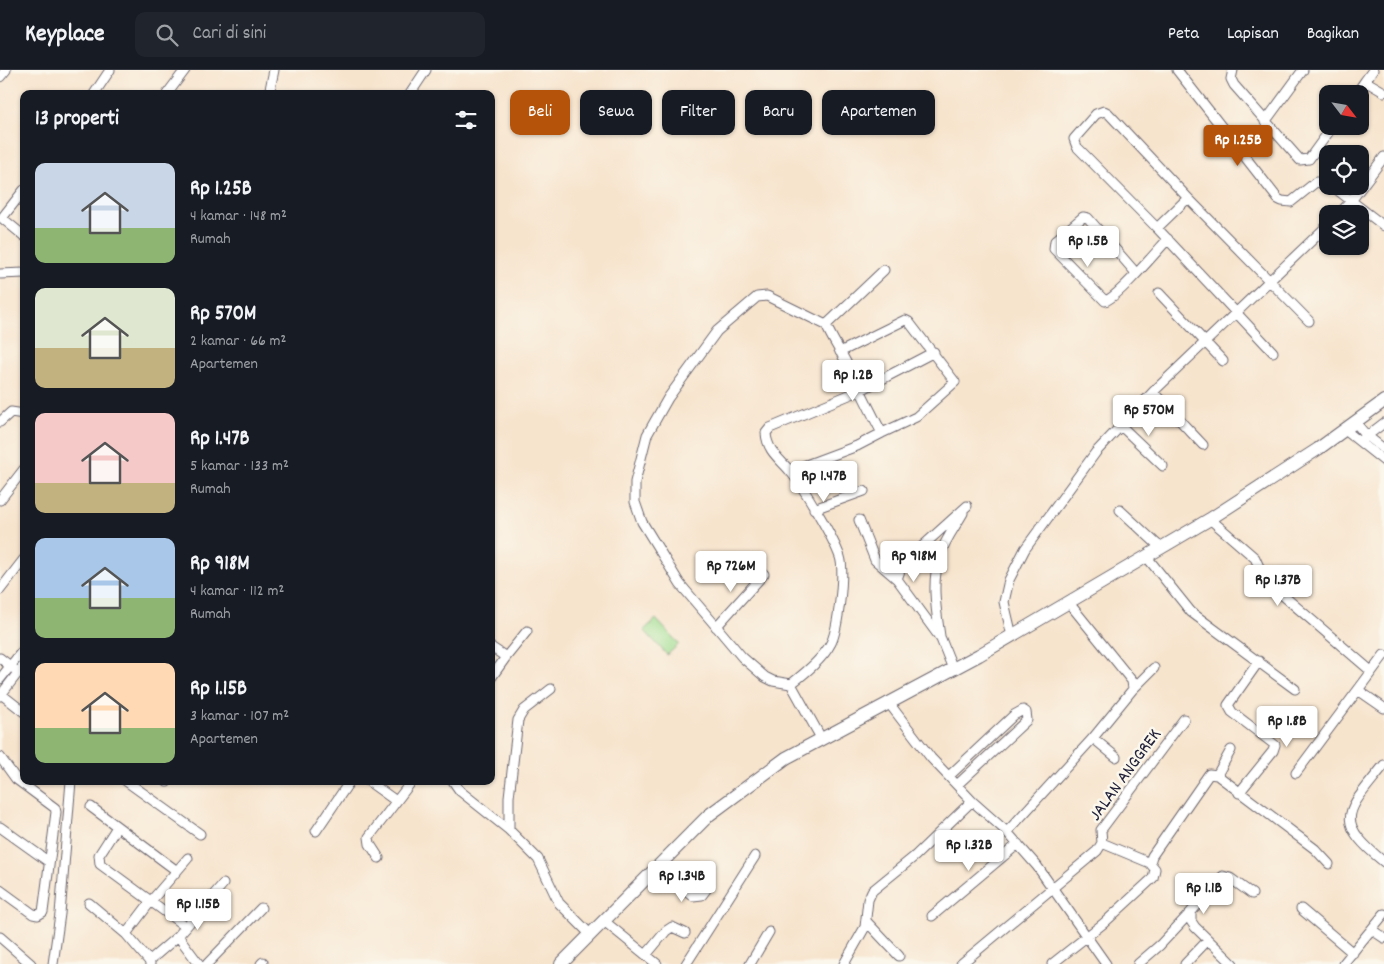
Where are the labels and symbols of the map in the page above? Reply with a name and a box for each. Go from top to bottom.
north arrow [1319,85,1369,135]
pin: Rp 1.25B [1186,124,1290,167]
pin: Rp 1.5B [1042,226,1134,268]
pin: Rp 1.2B [807,360,899,402]
pin: Rp 570M [1103,394,1195,437]
pin: Rp 1.47B [772,460,876,503]
pin: Rp 918M [868,540,960,583]
pin: Rp 726M [685,550,777,593]
pin: Rp 1.37B [1226,564,1330,607]
pin: Rp 1.8B [1241,706,1333,748]
street label: JALAN ANGGREK [1084,724,1168,827]
pin: Rp 1.32B [917,830,1021,872]
pin: Rp 1.34B [630,860,734,903]
pin: Rp 1.1B [1158,872,1250,915]
pin: Rp 1.15B [146,888,250,931]

